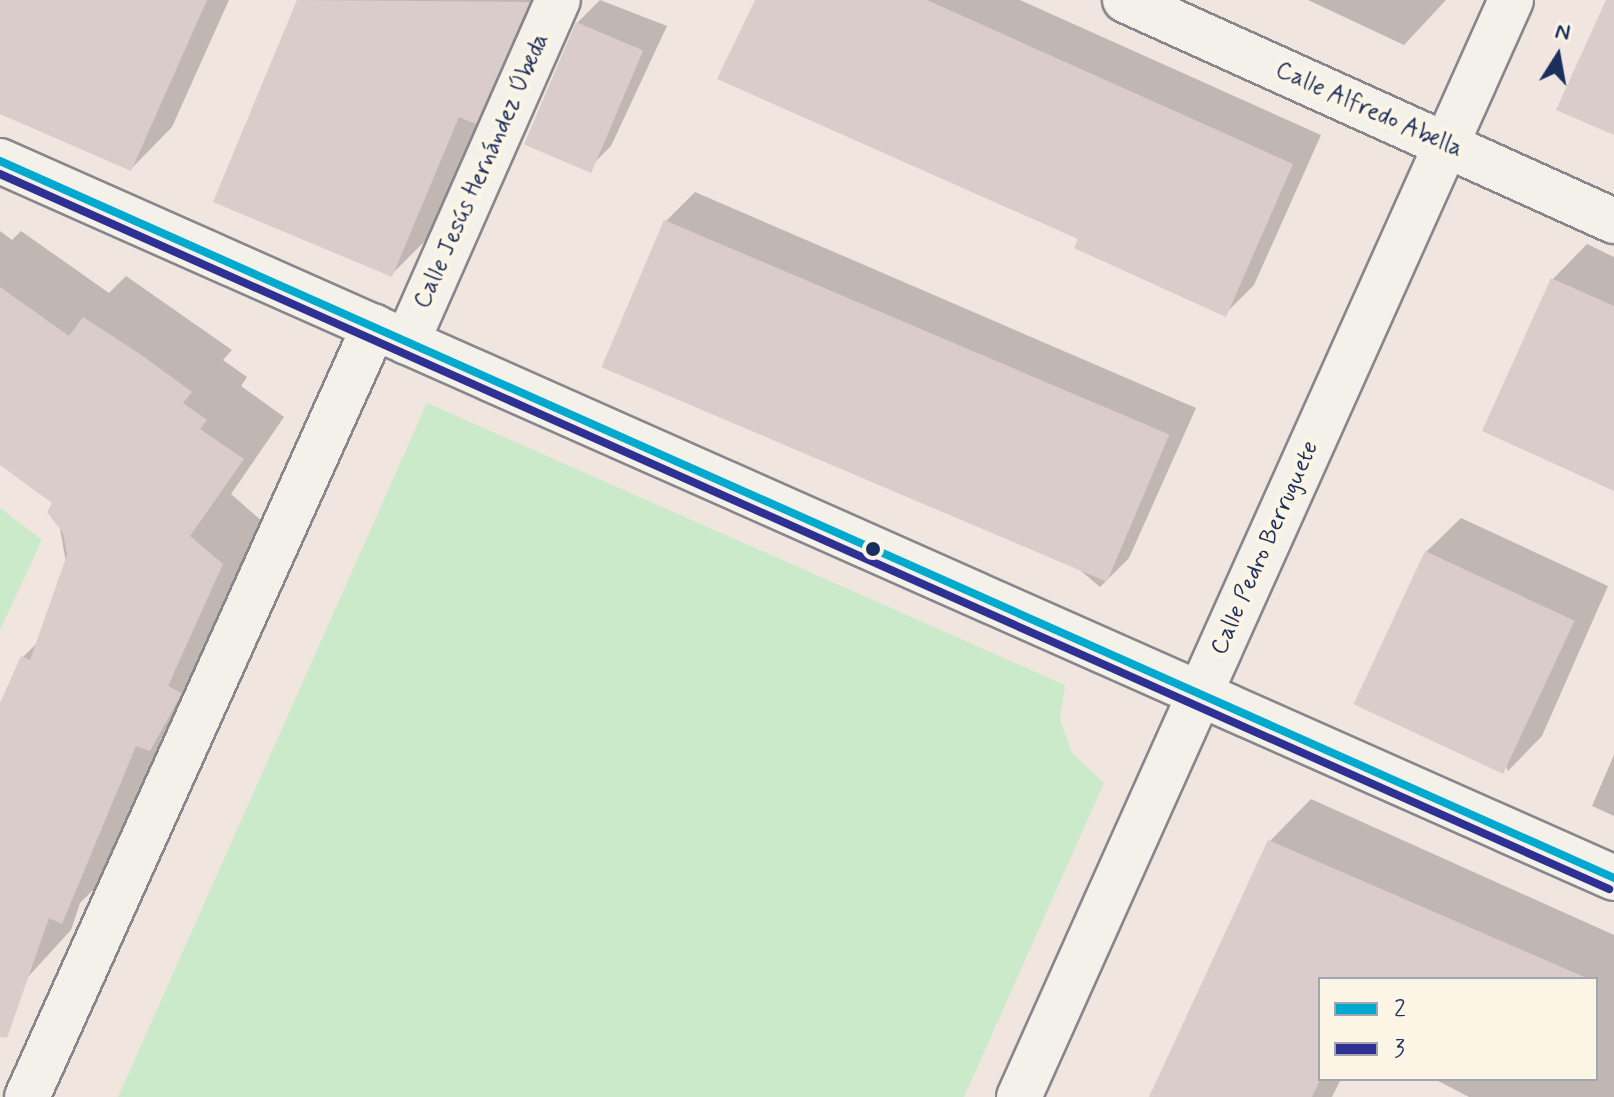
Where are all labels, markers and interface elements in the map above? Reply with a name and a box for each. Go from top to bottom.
north arrow [1518,16,1598,96]
text: N [1553,17,1572,48]
street label: Calle Jesús Hernández Úbeda [406,25,558,317]
street label: Calle Alfredo Abella [1271,56,1467,164]
street label: Calle Pedro Berruguete [1205,437,1325,659]
unlabelled marker [865,541,881,557]
legend [1318,977,1598,1081]
text: 2 [1394,994,1406,1025]
text: 3 [1394,1034,1405,1065]

